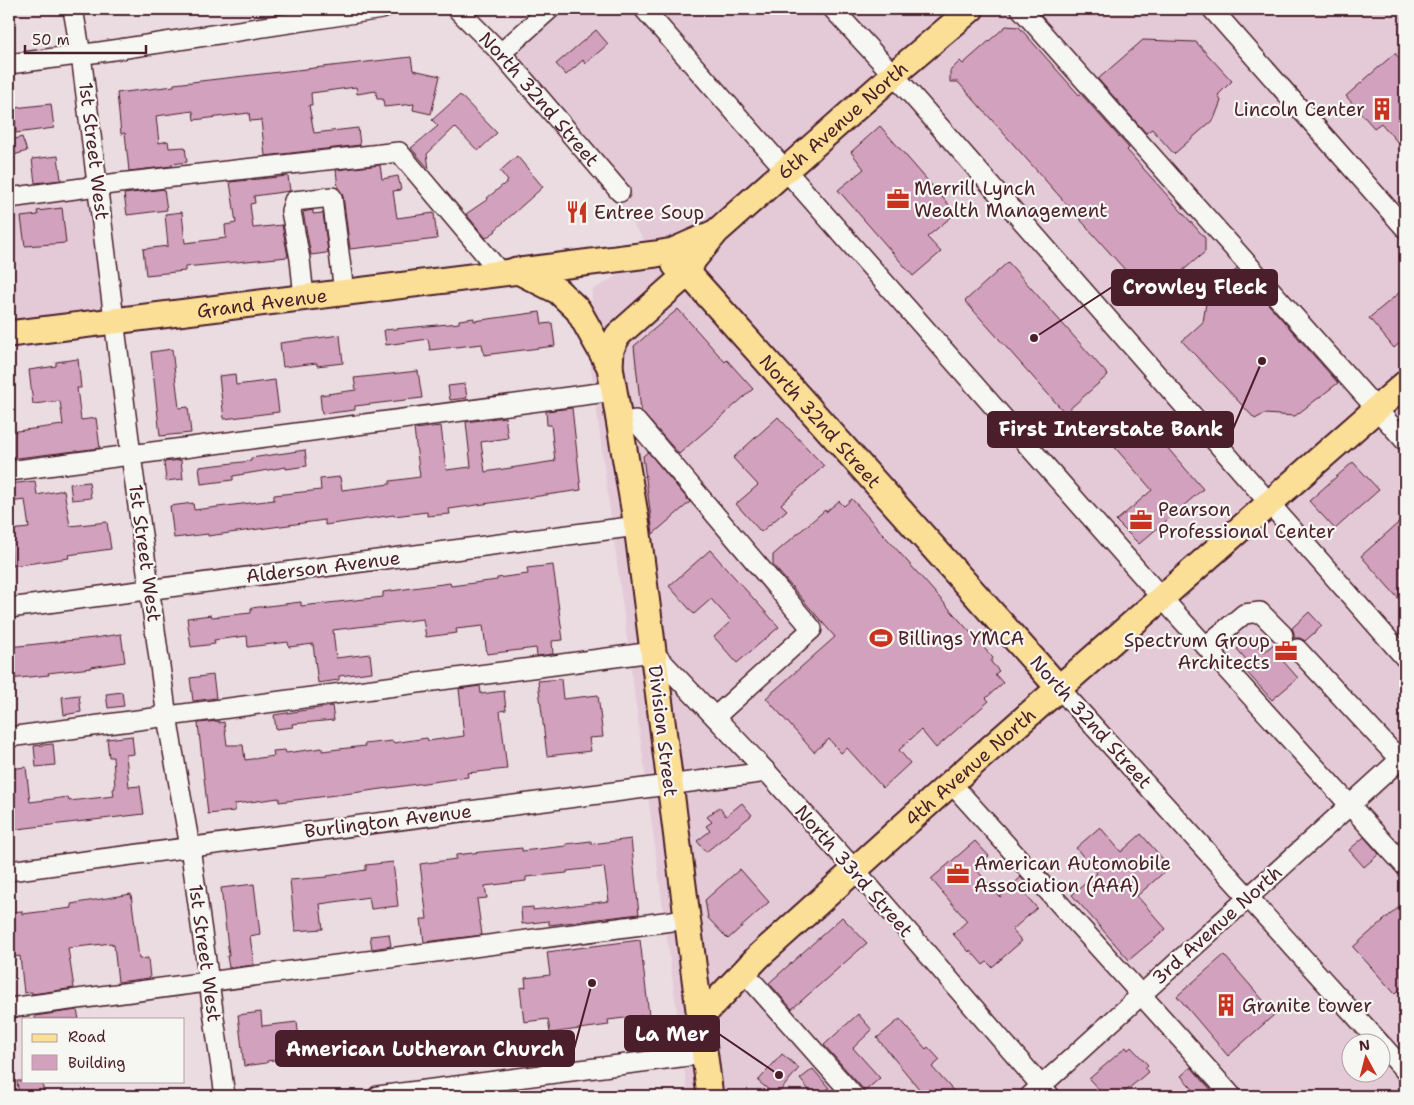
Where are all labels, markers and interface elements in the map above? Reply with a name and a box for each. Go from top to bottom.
scale bar [25,22,146,54]
street label: North 32nd Street [474,26,605,172]
text: 50 m [32,30,70,50]
street label: 6th Avenue North [772,55,913,185]
street label: 1st Street West [73,81,115,221]
building icon: Lincoln Center [1369,96,1395,122]
place label: Lincoln Center [1234,97,1365,122]
place label: Merrill Lynch Wealth Management [914,176,1108,223]
office icon: Merrill Lynch Wealth Management [885,186,911,212]
restaurant icon: Entree Soup [564,199,590,225]
place label: Entree Soup [594,200,704,225]
callout: Crowley Fleck [1112,270,1277,305]
text: Crowley Fleck [1123,274,1267,300]
street label: Grand Avenue [195,282,329,323]
street label: North 32nd Street [754,349,887,493]
callout: First Interstate Bank [988,412,1233,447]
text: First Interstate Bank [999,416,1223,442]
street label: 1st Street West [123,483,167,623]
place label: Pearson Professional Center [1158,497,1335,544]
office icon: Pearson Professional Center [1128,507,1154,533]
street label: Alderson Avenue [244,545,402,589]
sports icon: Billings YMCA [868,625,894,651]
place label: Billings YMCA [898,626,1025,651]
place label: Spectrum Group Architects [1124,628,1270,675]
office icon: Spectrum Group Architects [1273,638,1299,664]
street label: North 32nd Street [1025,650,1157,794]
street label: Division Street [643,664,683,798]
street label: 4th Avenue North [899,702,1041,831]
street label: Burlington Avenue [303,798,473,844]
street label: North 33rd Street [790,799,918,943]
place label: American Automobile Association (AAA) [974,851,1171,898]
street label: 3rd Avenue North [1147,860,1287,990]
office icon: American Automobile Association (AAA) [945,861,971,887]
street label: 1st Street West [183,883,227,1023]
building icon: Granite tower [1213,992,1239,1018]
place label: Granite tower [1242,993,1372,1018]
callout: La Mer [625,1016,719,1051]
legend [22,1018,185,1082]
text: La Mer [635,1021,709,1047]
text: Road [68,1027,106,1047]
callout: American Lutheran Church [276,1031,574,1066]
north arrow [1342,1032,1392,1082]
text: N [1358,1035,1371,1055]
text: American Lutheran Church [286,1036,564,1062]
text: Building [68,1053,125,1073]

